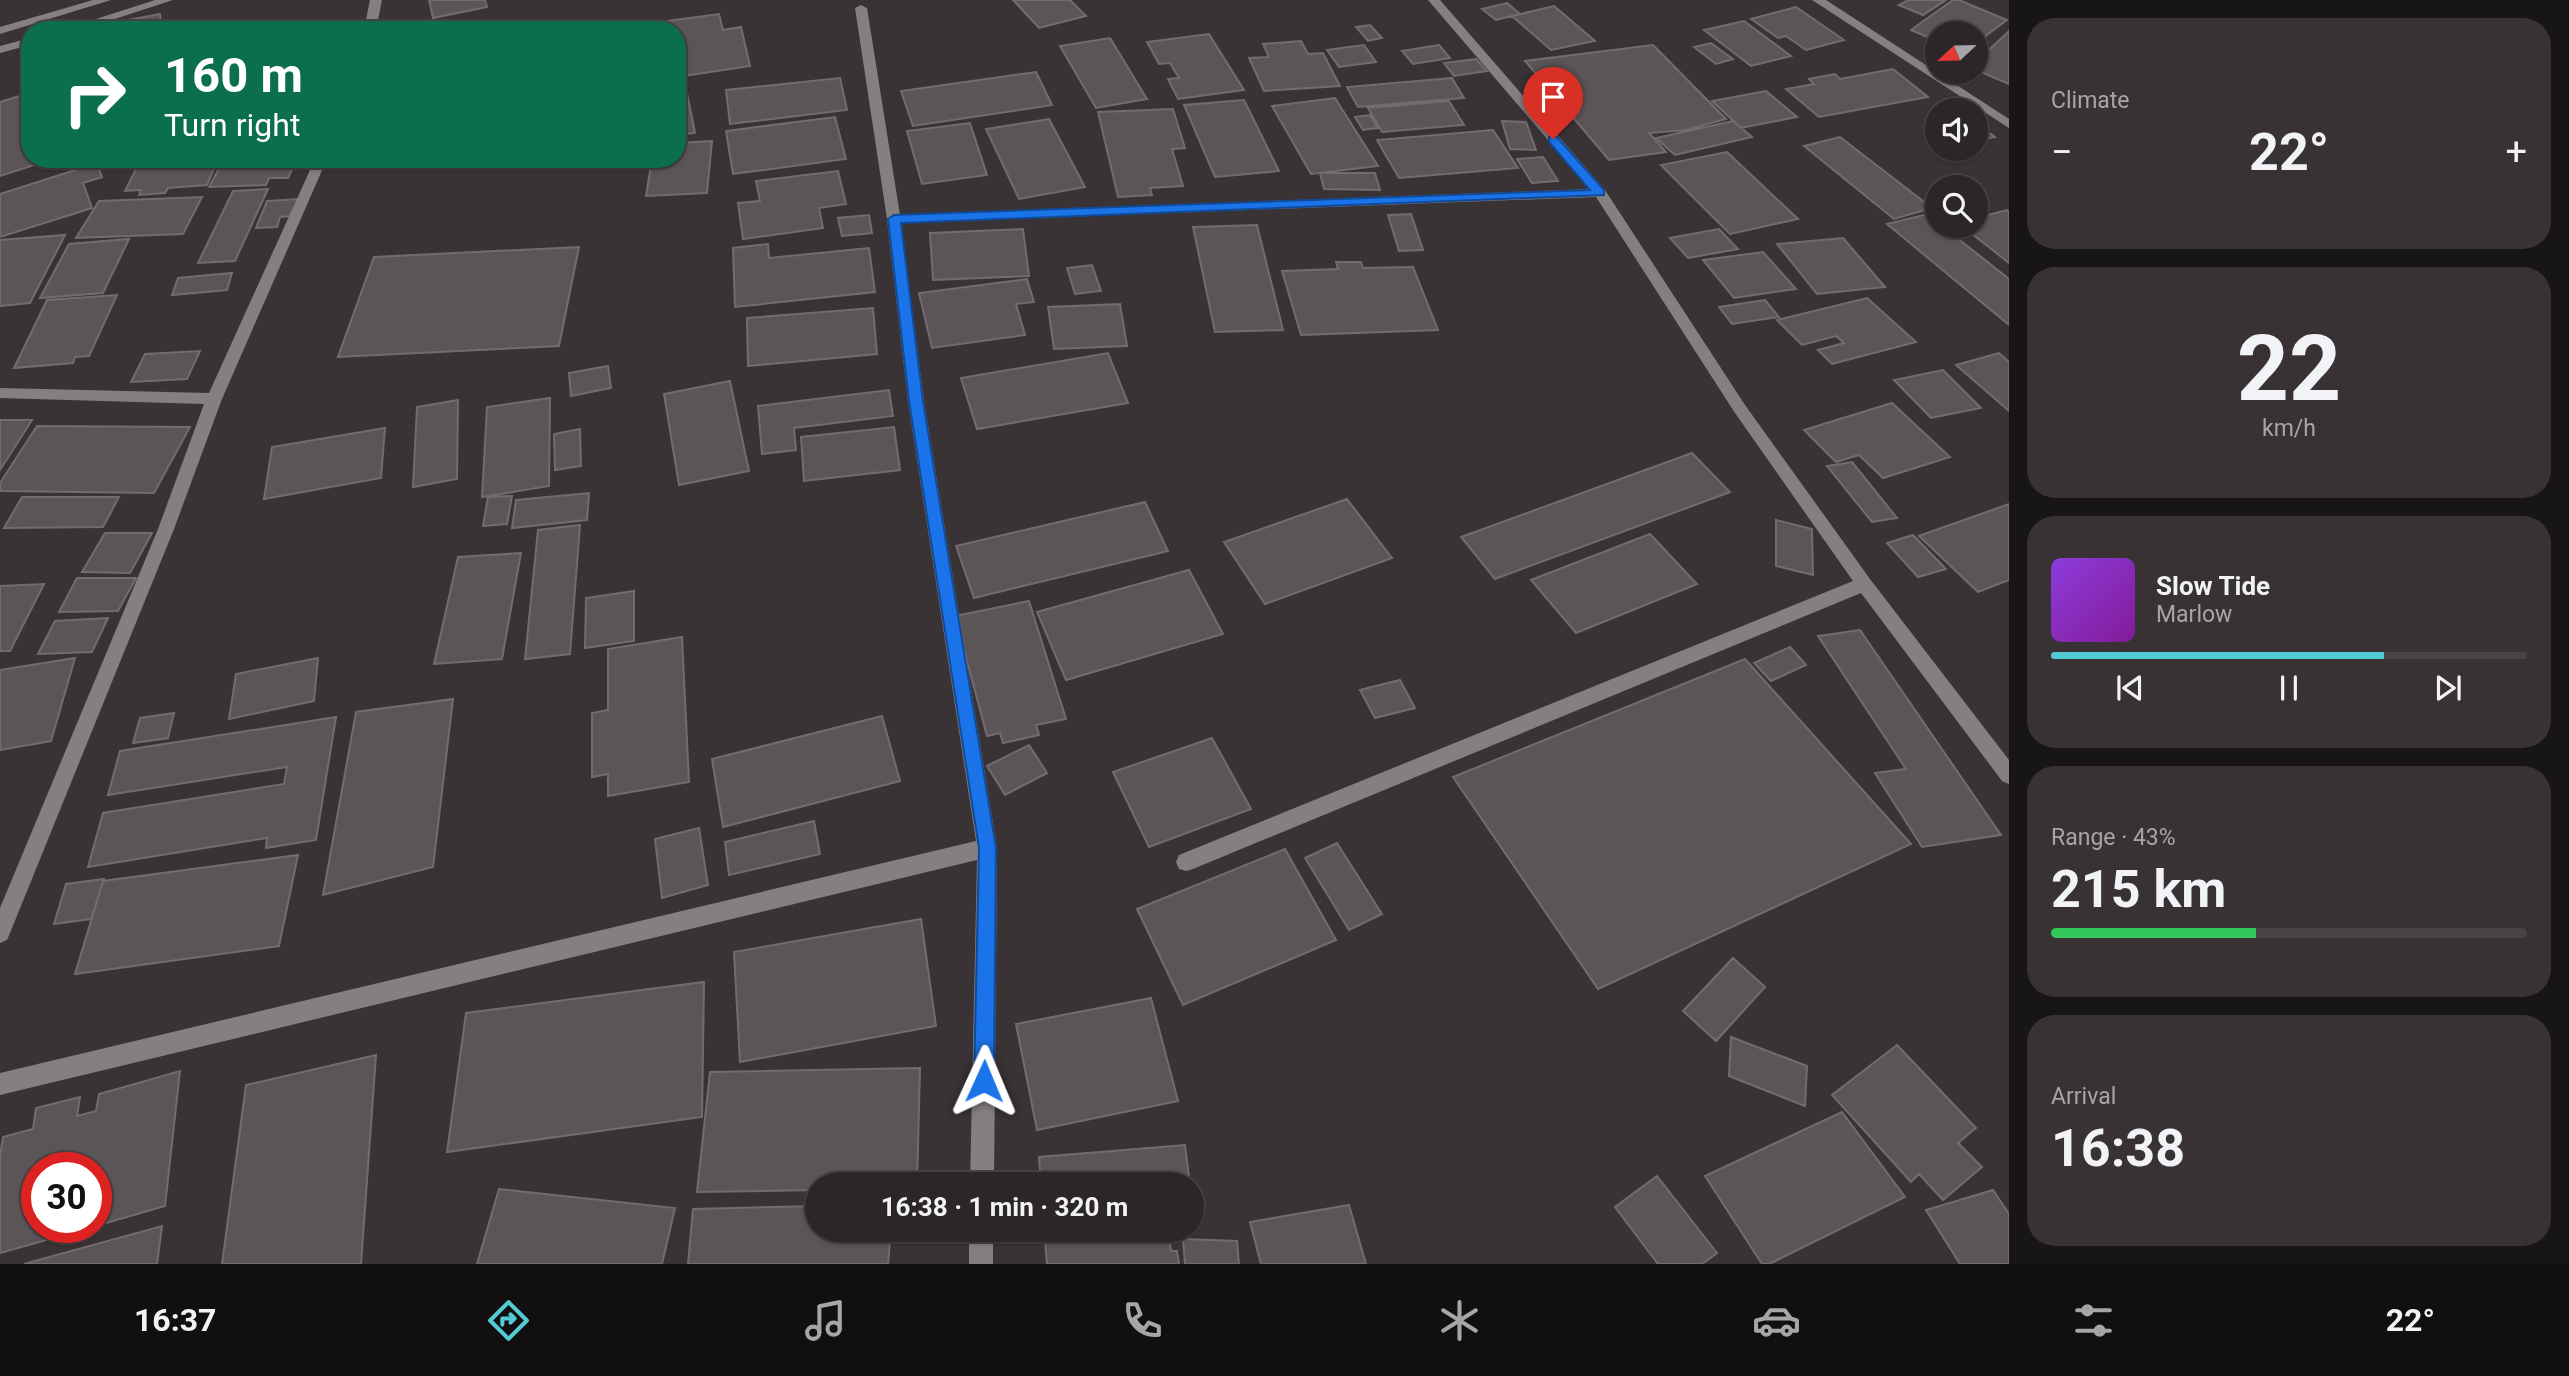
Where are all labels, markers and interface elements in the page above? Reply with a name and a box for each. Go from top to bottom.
north arrow [1925,21,1988,84]
map controls [1925,21,1988,238]
text: 160 m [164,47,303,104]
icon: right [49,49,140,140]
pin [1523,67,1583,139]
icon: arrive [1534,78,1572,116]
text: Climate [2051,87,2130,114]
button: sound [1925,98,1988,161]
text: Turn right [164,106,300,144]
text: 22° [2249,122,2329,183]
text: − [2051,130,2073,174]
text: + [2505,130,2527,174]
button: search [1925,175,1988,238]
text: 22 [2237,316,2341,422]
text: km/h [2262,415,2316,442]
text: Slow Tide [2156,571,2270,601]
text: Marlow [2156,601,2232,628]
icon: previous [2111,669,2149,707]
icon: pause [2270,669,2308,707]
icon: next [2429,669,2467,707]
text: Range · 43% [2051,824,2176,851]
text: 215 km [2051,859,2226,920]
position arrow [947,1044,1021,1118]
text: Arrival [2051,1083,2116,1110]
text: 16:38 [2051,1118,2185,1179]
speed limit sign: 30 [21,1152,112,1243]
text: 16:38 · 1 min · 320 m [881,1192,1128,1222]
icon: directions [484,1296,533,1345]
icon: music [801,1296,850,1345]
icon: phone [1118,1296,1167,1345]
icon: climate [1435,1296,1484,1345]
icon: car [1752,1296,1801,1345]
icon: filters [2069,1296,2118,1345]
text: 16:37 [134,1301,216,1339]
text: 22° [2386,1301,2435,1339]

